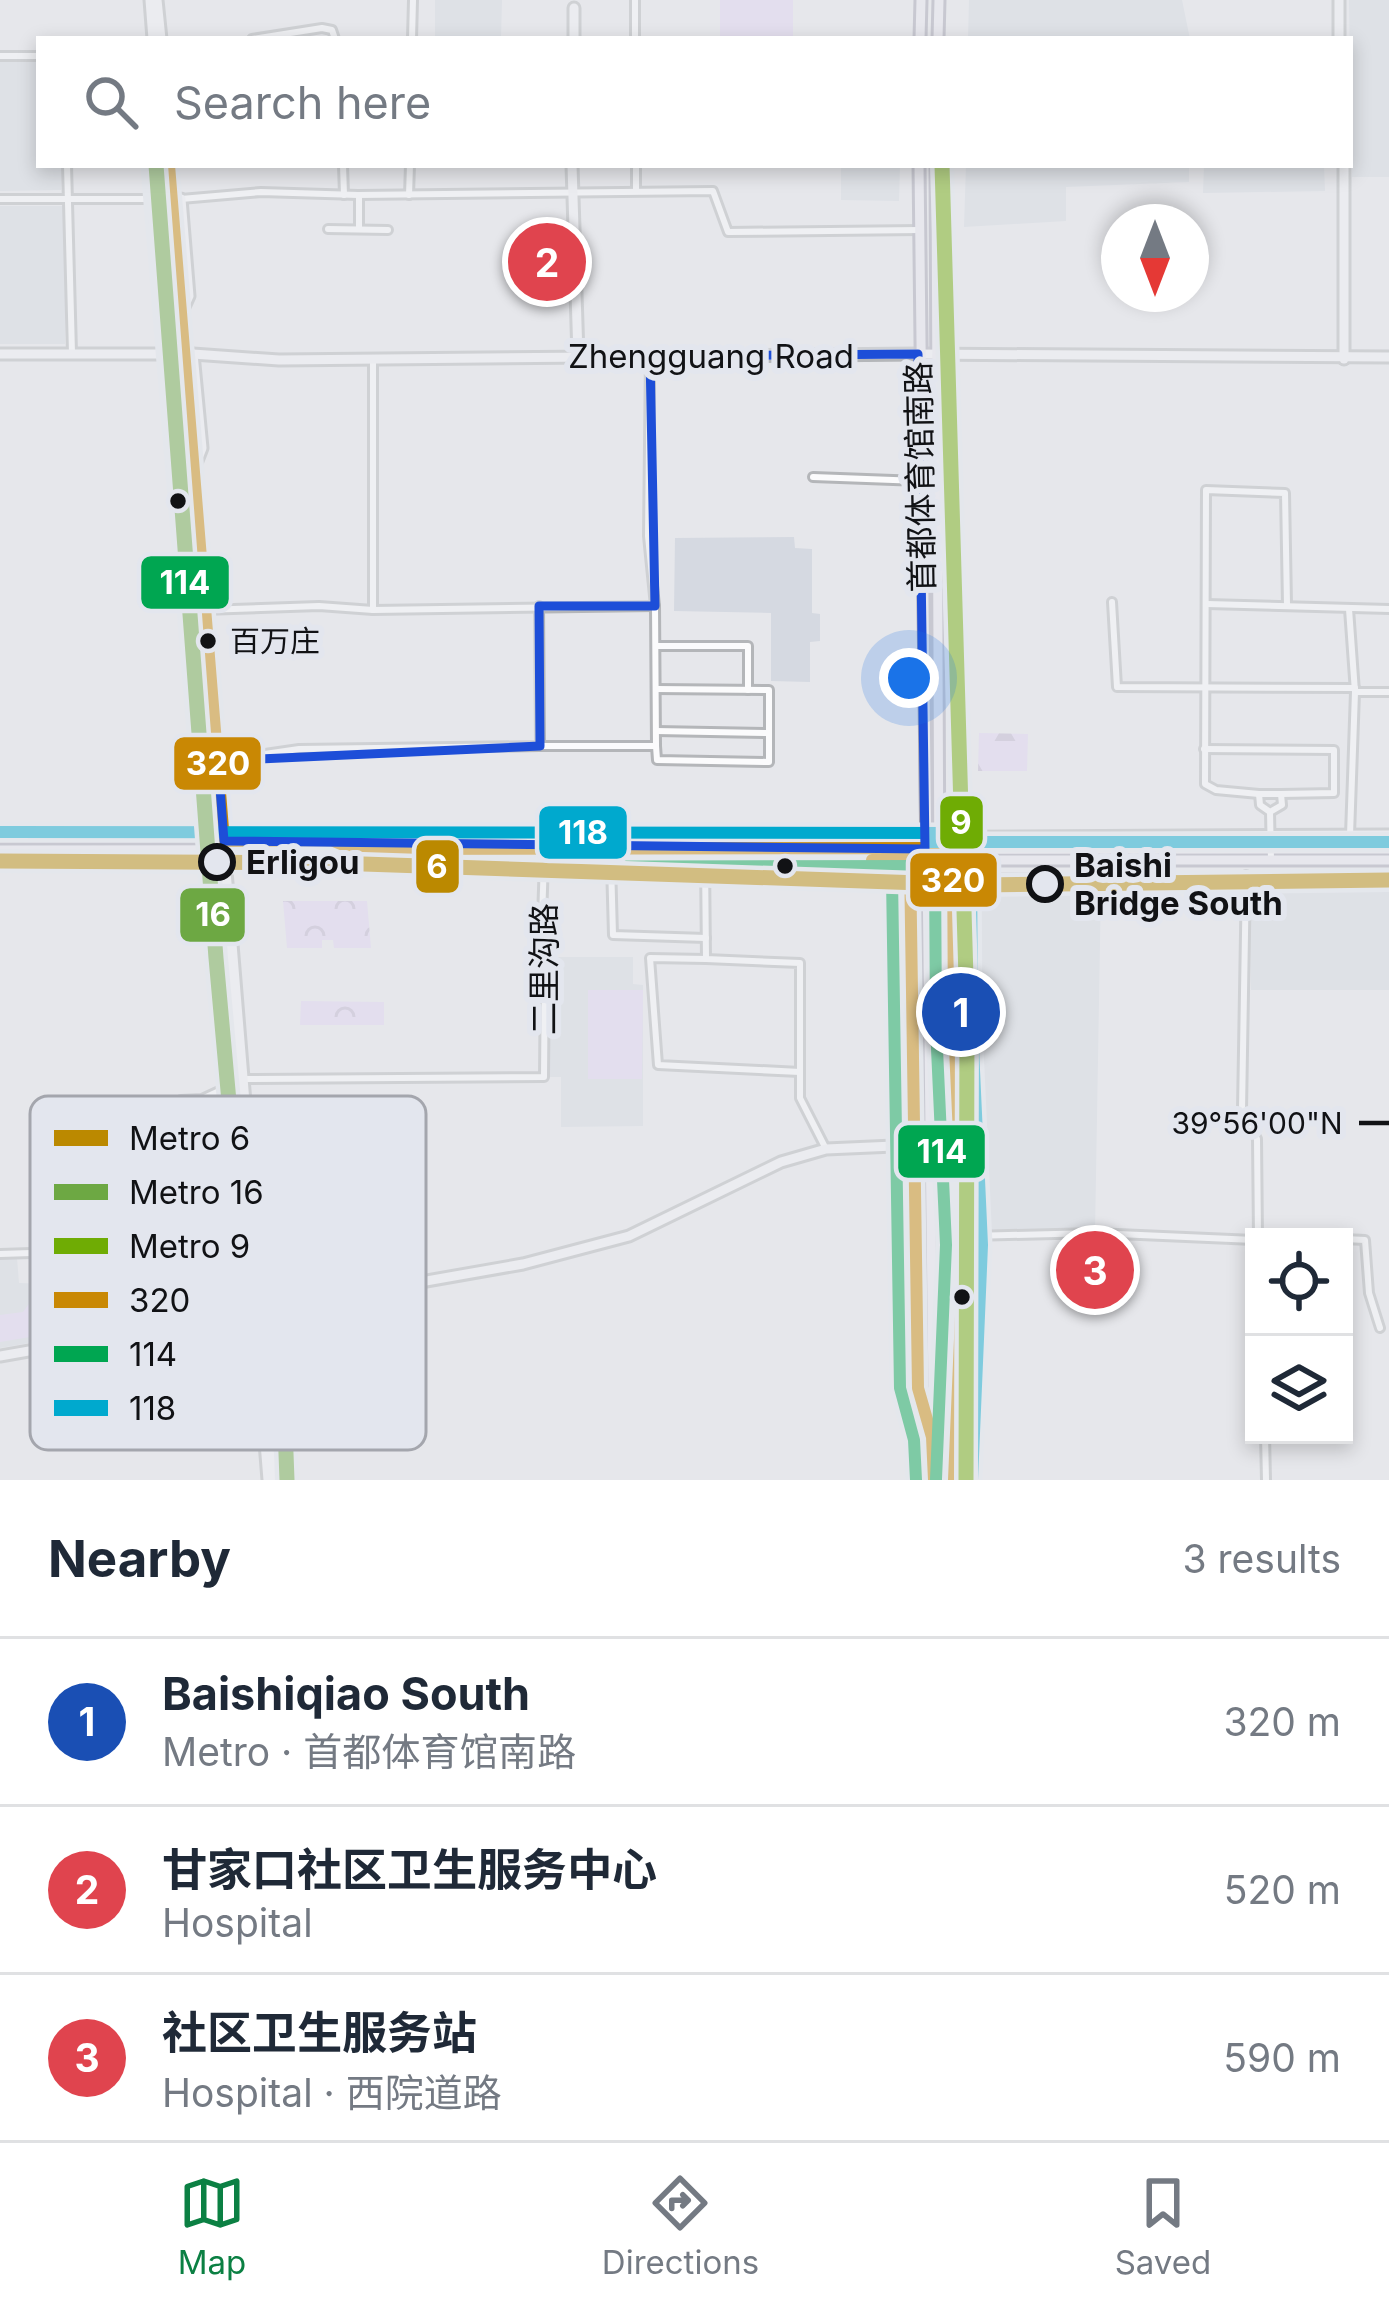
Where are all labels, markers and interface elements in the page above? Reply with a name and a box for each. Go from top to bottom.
search box [36,36,1353,168]
icon: search [78,69,144,135]
text: Search here [174,75,431,130]
north arrow [1101,204,1209,312]
pin: 2 [508,217,586,307]
street label: Zhengguang Road [568,336,854,376]
street label: 首都体育馆南路 [898,361,942,593]
unlabelled marker [167,490,189,512]
line badge: 114 [139,554,231,611]
text: 114 [160,562,210,602]
place label: 百万庄 [230,623,320,659]
marker: 百万庄 [197,630,219,652]
your location [879,648,939,708]
line badge: 320 [172,735,263,792]
text: 320 [186,743,250,783]
line badge: 9 [938,794,985,851]
text: 9 [950,802,972,842]
line badge: 118 [537,804,629,861]
text: 118 [558,812,608,852]
line badge: 6 [414,838,461,895]
place label: Erligou [246,842,360,882]
marker: Erligou [200,845,234,879]
place label: Baishi Bridge South [1074,845,1283,923]
text: 6 [426,846,448,886]
line badge: 320 [908,851,999,909]
unlabelled marker [774,855,796,877]
text: 320 [921,860,985,900]
marker: Baishi Bridge South [1028,867,1062,901]
line badge: 16 [178,886,247,944]
text: 16 [195,894,231,934]
street label: 二里沟路 [524,903,564,1035]
pin: 1 [922,967,1000,1057]
legend [30,1096,426,1450]
text: 39°56'00"N [1171,1105,1343,1141]
text: Metro 6 [129,1118,250,1158]
line badge: 114 [896,1123,987,1180]
text: 114 [917,1131,967,1171]
text: Metro 16 [129,1172,264,1212]
pin: 3 [1056,1225,1134,1315]
text: Metro 9 [129,1226,250,1266]
map controls [1245,1228,1353,1444]
button: locate [1245,1228,1353,1336]
text: 320 [129,1280,190,1320]
unlabelled marker [951,1286,973,1308]
text: 114 [129,1334,177,1374]
button: layers [1245,1336,1353,1444]
text: 118 [129,1388,176,1428]
text: Nearby [48,1528,231,1589]
text: 3 results [1183,1535,1341,1582]
text: Baishiqiao South [162,1666,530,1721]
text: 1 [79,1698,95,1745]
text: 320 m [1223,1698,1341,1745]
text: Metro · 首都体育馆南路 [162,1728,576,1775]
text: 甘家口社区卫生服务中心 [162,1842,657,1897]
text: 2 [75,1866,99,1913]
text: 520 m [1224,1866,1341,1913]
text: Hospital [162,1899,313,1946]
text: 社区卫生服务站 [162,2005,477,2060]
text: 3 [74,2034,100,2081]
text: 590 m [1223,2034,1341,2081]
text: Hospital · 西院道路 [162,2069,502,2116]
tab: Map [178,2170,246,2282]
tab: Directions [602,2170,759,2282]
tab: Saved [1115,2170,1211,2282]

